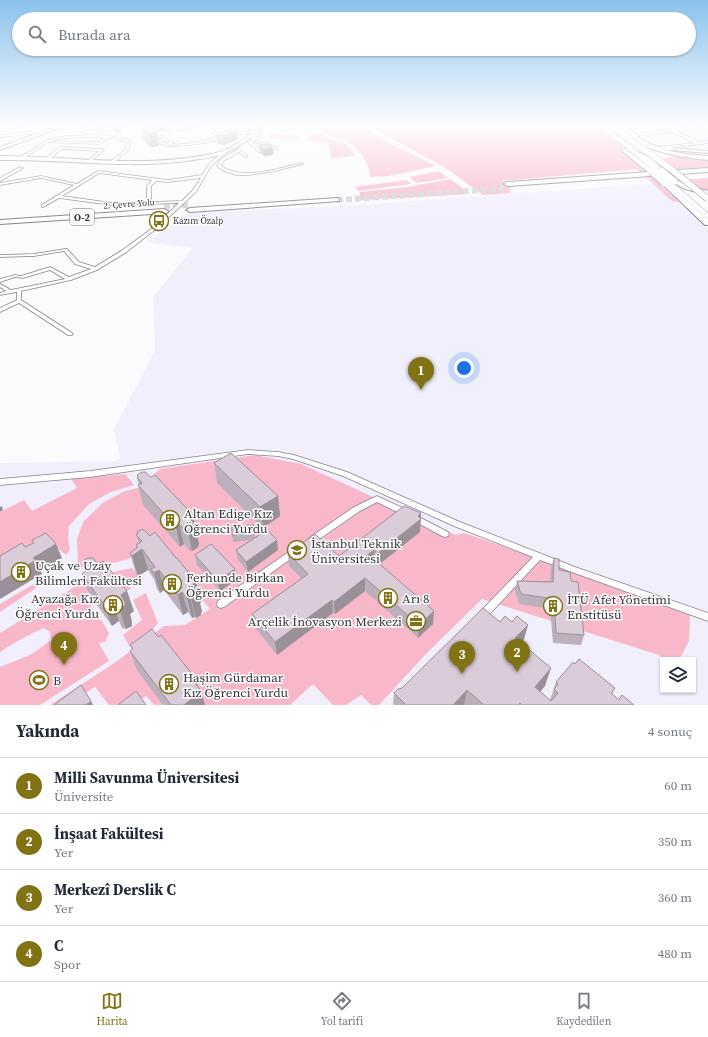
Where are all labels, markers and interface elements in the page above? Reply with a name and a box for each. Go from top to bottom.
search box [12,12,696,56]
icon: search [26,23,48,45]
text: Burada ara [58,24,131,45]
street label: 2. Çevre Yolu [103,196,155,212]
road number: O-2 [70,209,94,225]
bus stop icon: Kazım Özalp [148,210,170,232]
place label: Kazım Özalp [173,215,223,227]
pin: 1 [408,357,434,390]
your location [454,358,474,378]
place label: Altan Edige Kız Öğrenci Yurdu [184,505,272,537]
building icon: Altan Edige Kız Öğrenci Yurdu [159,509,181,531]
place label: İstanbul Teknik Üniversitesi [311,535,402,567]
school or university icon: İstanbul Teknik Üniversitesi [286,539,308,561]
place label: Uçak ve Uzay Bilimleri Fakültesi [35,557,142,589]
building icon: Uçak ve Uzay Bilimleri Fakültesi [10,561,32,583]
place label: Ferhunde Birkan Öğrenci Yurdu [186,569,284,601]
building icon: Ferhunde Birkan Öğrenci Yurdu [161,573,183,595]
building icon: Arı 8 [377,587,399,609]
place label: Ayazağa Kız Öğrenci Yurdu [15,590,99,622]
place label: Arı 8 [402,590,430,607]
place label: İTÜ Afet Yönetimi Enstitüsü [567,591,671,623]
building icon: Ayazağa Kız Öğrenci Yurdu [102,594,124,616]
building icon: İTÜ Afet Yönetimi Enstitüsü [542,595,564,617]
office icon: Arçelik İnovasyon Merkezi [405,610,427,632]
place label: Arçelik İnovasyon Merkezi [248,613,402,630]
pin: 4 [51,632,77,665]
pin: 2 [504,639,530,672]
pin: 3 [449,641,475,674]
map controls [660,657,696,693]
button: layers [660,657,696,693]
sports icon: B [28,669,50,691]
place label: Haşim Gürdamar Kız Öğrenci Yurdu [183,669,289,701]
place label: B [53,672,61,689]
building icon: Haşim Gürdamar Kız Öğrenci Yurdu [158,673,180,695]
text: Yakında [16,719,79,743]
text: 4 sonuç [648,723,692,740]
text: Milli Savunma Üniversitesi [54,767,239,788]
text: 1 [25,777,33,794]
text: 60 m [664,777,692,794]
text: Üniversite [54,788,113,805]
text: İnşaat Fakültesi [54,823,164,844]
text: 2 [25,833,33,850]
text: 350 m [658,833,692,850]
text: Yer [54,844,73,861]
text: Merkezî Derslik C [54,879,176,900]
text: 3 [25,889,33,906]
text: 360 m [658,889,692,906]
text: Yer [54,900,73,917]
text: C [54,935,63,956]
text: 4 [25,945,33,962]
text: 480 m [658,945,692,962]
text: Spor [54,956,81,973]
tab: Harita [97,990,128,1029]
tab: Yol tarifi [321,990,363,1029]
tab: Kaydedilen [556,990,611,1029]

